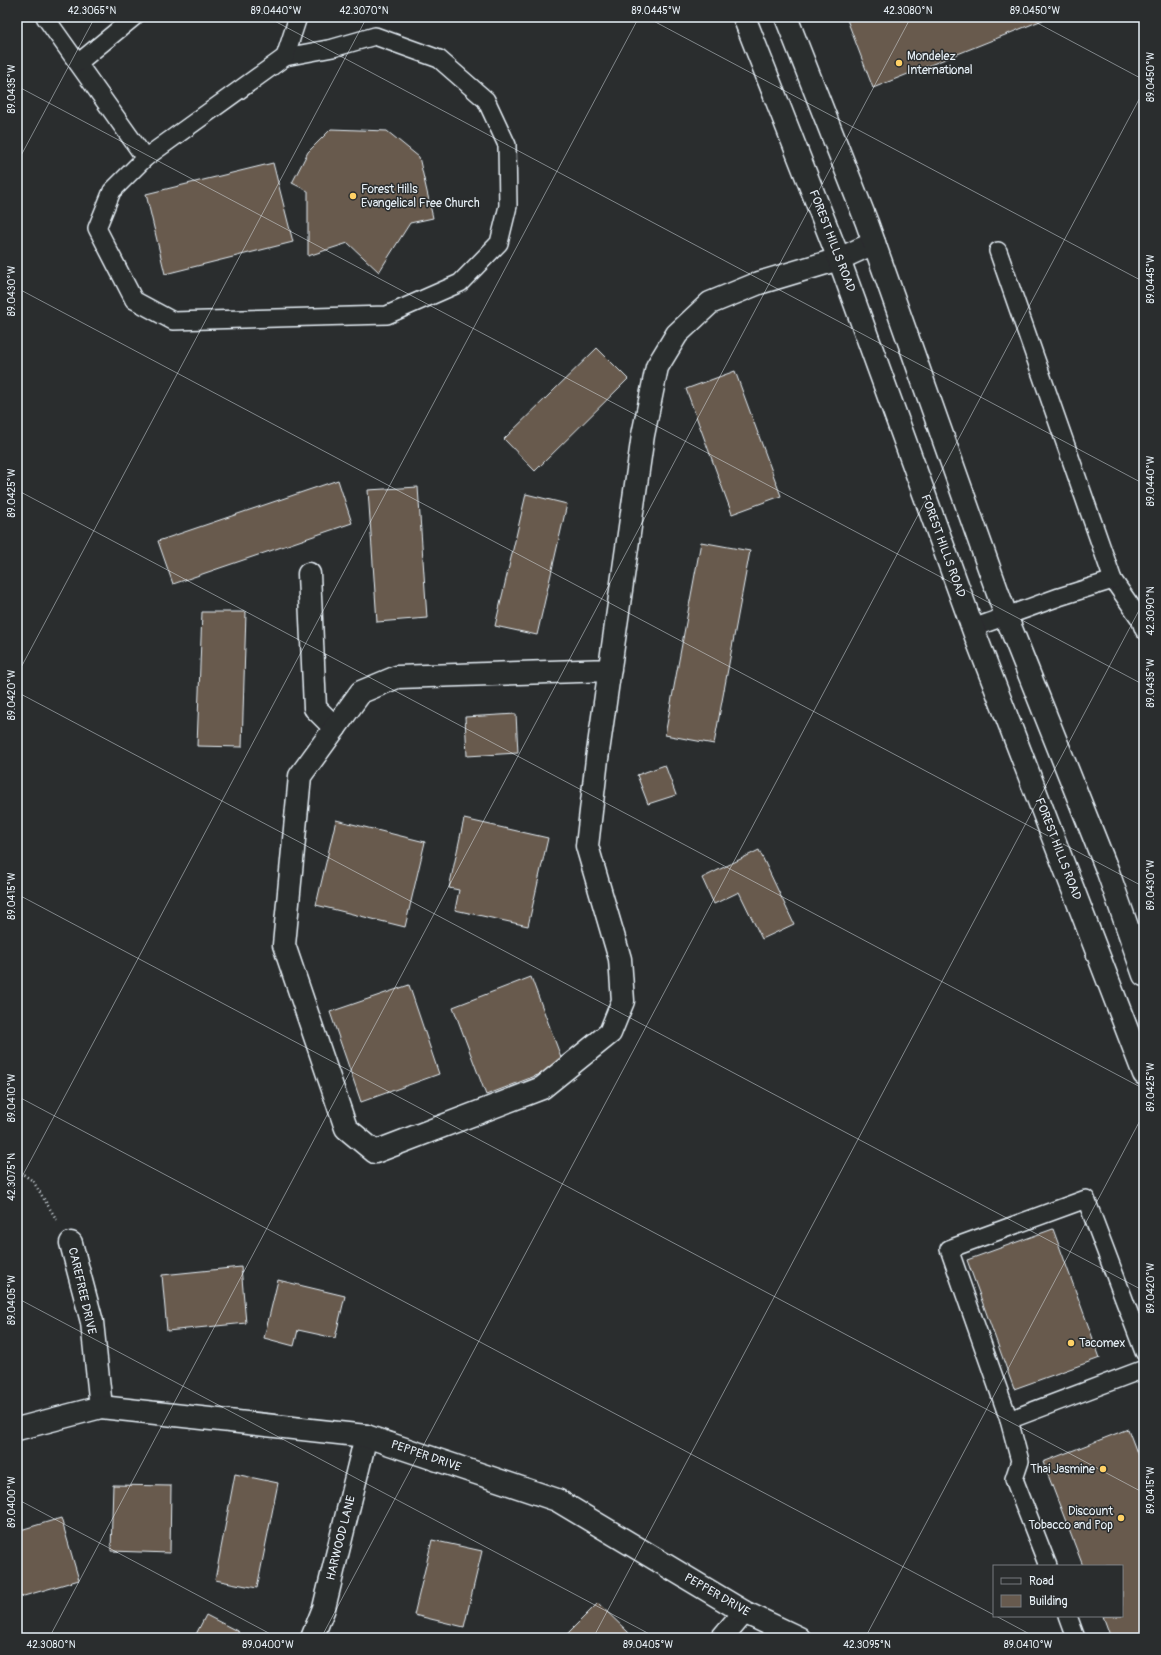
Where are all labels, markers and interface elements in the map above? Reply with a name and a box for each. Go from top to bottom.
text: 42.3065°N [68,5,116,17]
text: 89.0440°W [251,5,302,17]
text: 42.3070°N [339,5,389,17]
text: 89.0445°W [631,5,681,17]
text: 42.3080°N [884,5,933,17]
text: 89.0450°W [1010,5,1061,17]
place label: Mondelez International [907,49,973,78]
text: 89.0450°W [1145,51,1157,102]
marker: Mondelez International [894,58,904,68]
text: 89.0435°W [6,64,18,113]
place label: Forest Hills Evangelical Free Church [361,182,480,211]
street label: FOREST HILLS ROAD [806,188,859,295]
marker: Forest Hills Evangelical Free Church [348,191,358,201]
text: 89.0445°W [1145,254,1157,304]
text: 89.0430°W [6,265,18,316]
text: 89.0440°W [1145,455,1157,506]
text: 89.0425°W [6,468,18,517]
street label: FOREST HILLS ROAD [917,493,969,600]
text: 42.3090°N [1145,586,1157,636]
text: 89.0435°W [1145,658,1157,707]
text: 89.0420°W [6,669,18,720]
street label: FOREST HILLS ROAD [1032,796,1085,903]
text: 89.0430°W [1145,859,1157,910]
text: 89.0415°W [6,872,18,920]
text: 89.0425°W [1145,1062,1157,1111]
text: 89.0410°W [6,1073,18,1122]
text: 42.3075°N [6,1153,18,1201]
street label: CAREFREE DRIVE [65,1246,99,1336]
text: 89.0420°W [1145,1262,1157,1313]
text: 89.0405°W [6,1274,18,1325]
place label: Tacomex [1079,1336,1125,1351]
marker: Tacomex [1066,1338,1076,1348]
street label: PEPPER DRIVE [389,1437,463,1475]
place label: Thai Jasmine [1030,1462,1095,1477]
marker: Thai Jasmine [1098,1464,1108,1474]
text: 89.0415°W [1145,1466,1157,1514]
text: 89.0400°W [6,1476,18,1528]
street label: HARWOOD LANE [323,1494,359,1582]
place label: Discount Tobacco and Pop [1028,1504,1113,1533]
marker: Discount Tobacco and Pop [1116,1513,1126,1523]
legend [993,1565,1123,1617]
street label: PEPPER DRIVE [682,1570,752,1620]
text: Road [1029,1574,1054,1589]
text: Building [1029,1594,1068,1609]
text: 42.3080°N [27,1639,76,1651]
text: 89.0400°W [242,1639,294,1651]
text: 89.0405°W [623,1639,674,1651]
text: 42.3095°N [843,1639,891,1651]
text: 89.0410°W [1004,1639,1053,1651]

